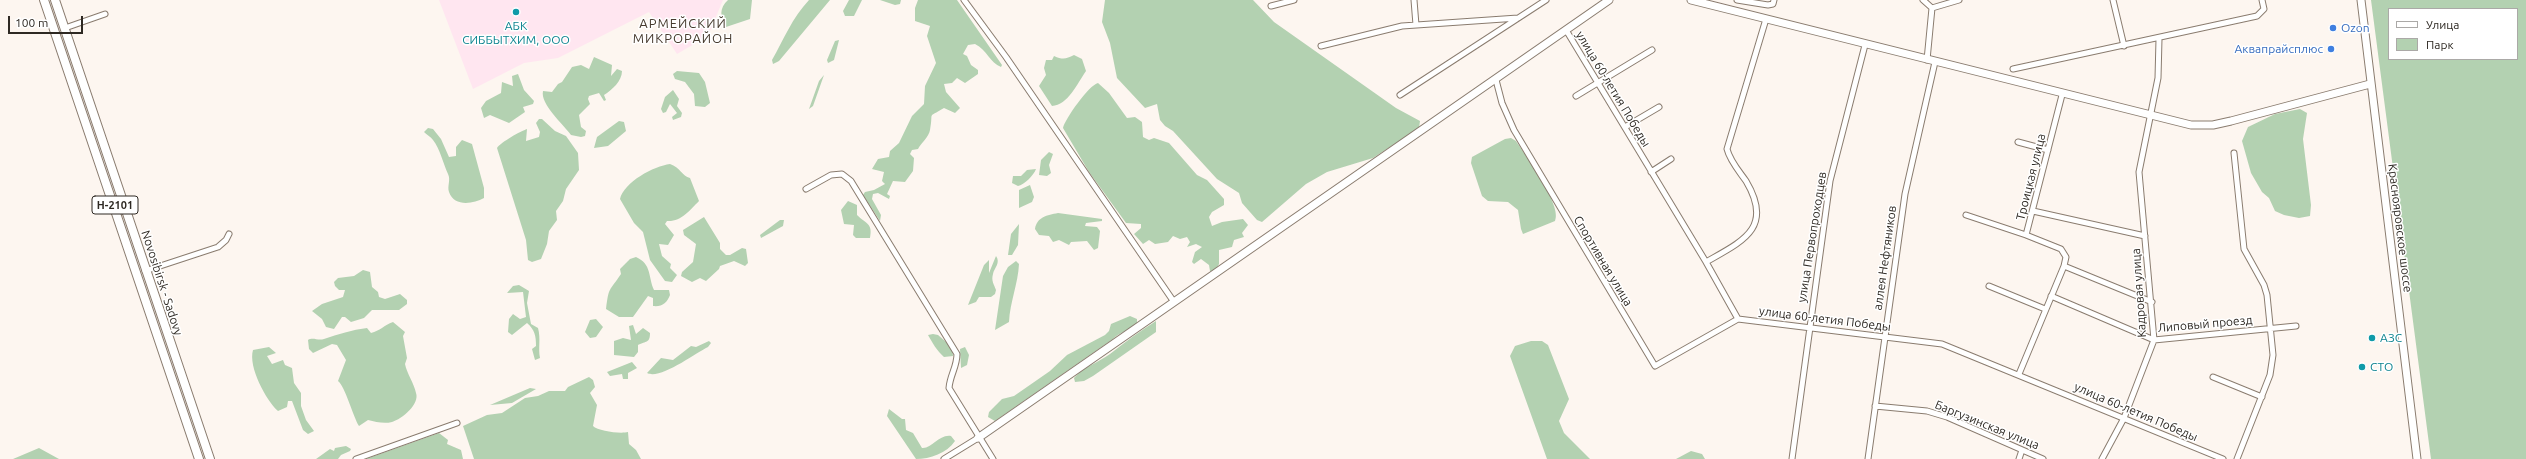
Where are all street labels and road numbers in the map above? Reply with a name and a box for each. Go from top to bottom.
street label: улица 60-летия Победы [1573,28,1653,150]
street label: Троицкая улица [2013,132,2049,222]
street label: Краснояровское шоссе [2385,163,2415,293]
street label: улица Первопроходцев [1795,171,1829,303]
road number: Н-2101 [92,196,138,214]
street label: аллея Нефтяников [1871,205,1899,311]
street label: Спортивная улица [1570,213,1636,309]
street label: Novosibirsk - Sadovy [138,229,186,337]
street label: Кадровая улица [2129,248,2149,338]
street label: улица 60-летия Победы [1758,304,1892,334]
street label: Липовый проезд [2157,313,2253,335]
street label: улица 60-летия Победы [2072,379,2200,445]
street label: Баргузинская улица [1933,397,2041,453]

